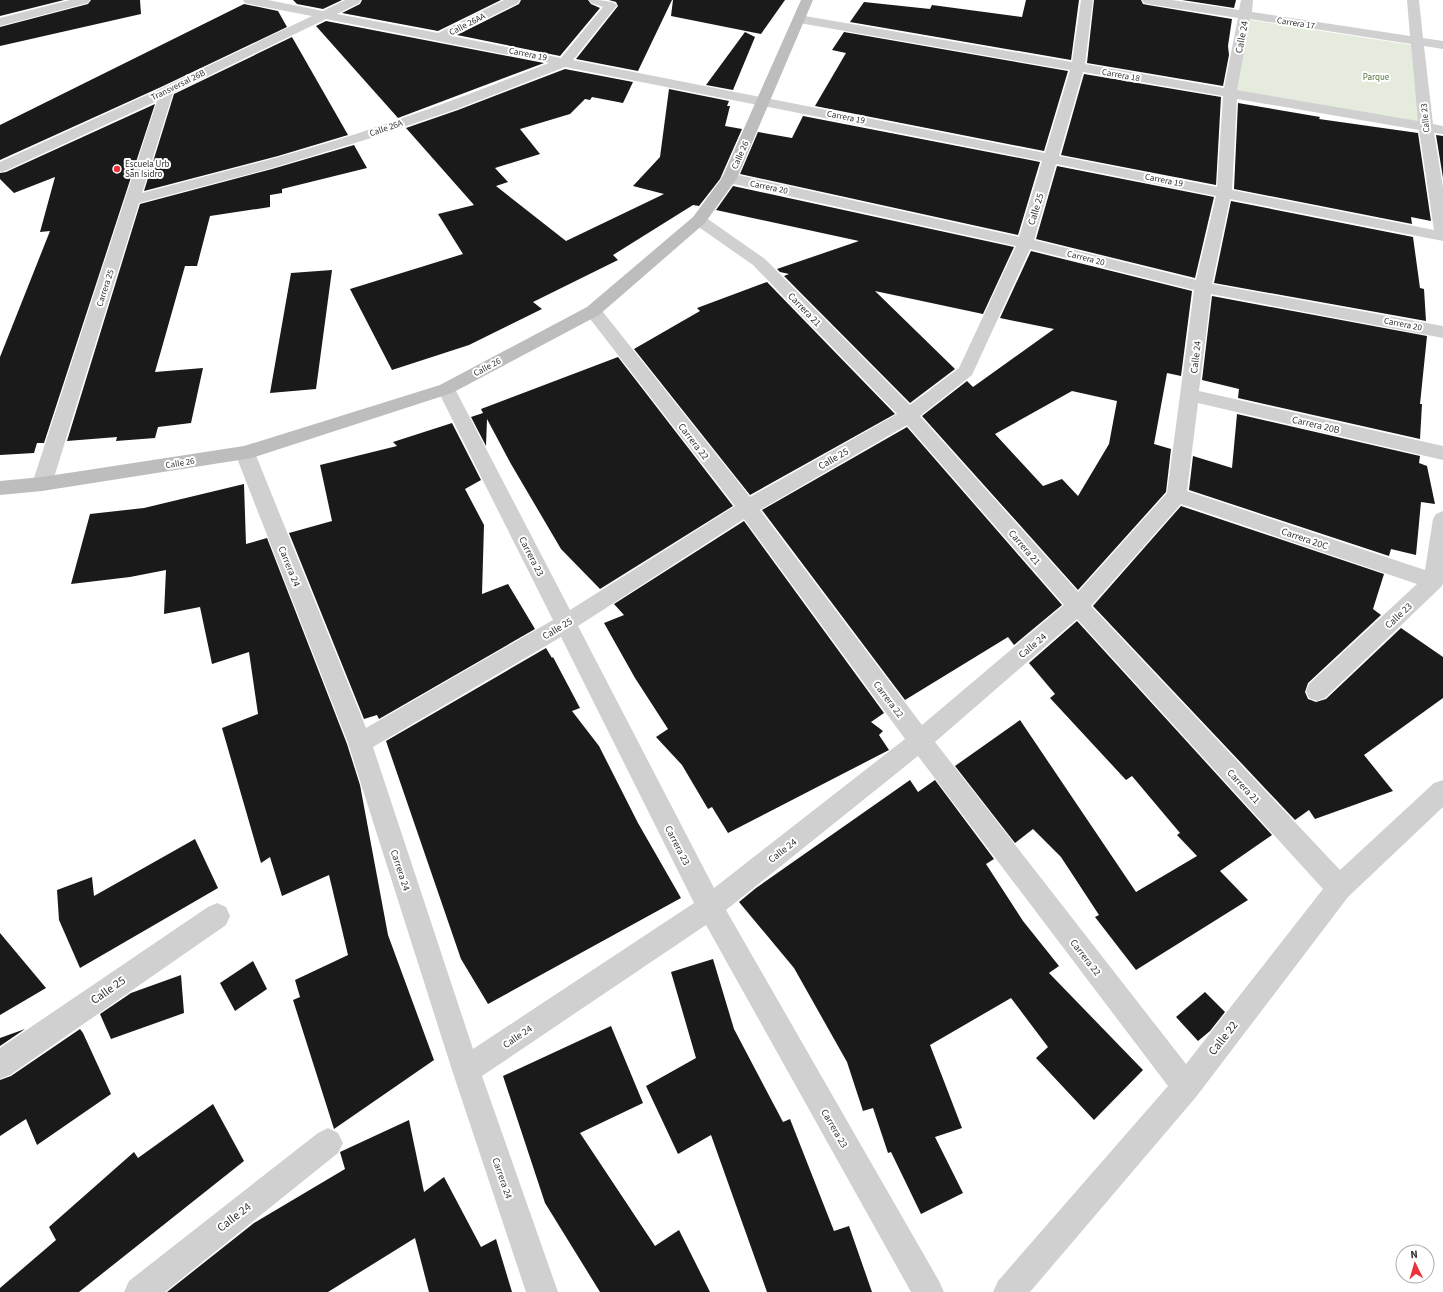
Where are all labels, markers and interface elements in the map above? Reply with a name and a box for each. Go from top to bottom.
street label: Calle 26AA [447,10,488,39]
street label: Carrera 17 [1276,14,1316,33]
street label: Calle 24 [1232,20,1252,55]
street label: Carrera 19 [508,44,549,65]
street label: Carrera 18 [1101,66,1142,85]
street label: Transversal 26B [149,67,208,104]
park label: Parque [1363,71,1390,84]
street label: Calle 23 [1417,102,1434,133]
street label: Carrera 19 [826,107,867,128]
street label: Calle 26A [368,117,405,140]
street label: Calle 26 [729,139,753,171]
place label: Escuela Urb San Isidro [125,158,170,181]
marker: Escuela Urb San Isidro [112,164,122,174]
street label: Carrera 19 [1144,170,1185,191]
street label: Carrera 20 [749,177,790,198]
street label: Calle 25 [1024,192,1047,227]
street label: Carrera 20 [1066,248,1107,270]
street label: Carrera 25 [93,267,118,308]
street label: Carrera 21 [784,289,824,330]
street label: Carrera 20 [1383,314,1424,335]
street label: Calle 24 [1187,340,1205,374]
street label: Calle 26 [471,355,504,380]
street label: Carrera 20B [1290,413,1341,437]
street label: Carrera 22 [675,420,712,463]
street label: Calle 25 [816,445,851,473]
street label: Calle 26 [165,455,196,472]
street label: Carrera 20C [1279,524,1330,554]
street label: Carrera 21 [1005,527,1044,568]
street label: Carrera 23 [515,534,547,579]
street label: Carrera 24 [275,544,304,589]
street label: Calle 23 [1382,599,1415,632]
street label: Calle 25 [540,614,575,643]
street label: Calle 24 [1016,630,1050,662]
street label: Carrera 22 [870,678,907,721]
street label: Carrera 21 [1224,766,1263,807]
street label: Carrera 23 [661,823,693,868]
street label: Calle 24 [765,835,800,866]
street label: Carrera 24 [387,848,413,893]
street label: Carrera 22 [1067,936,1104,979]
street label: Calle 25 [87,972,129,1009]
street label: Calle 22 [1205,1018,1242,1059]
street label: Calle 24 [500,1022,535,1052]
street label: Carrera 23 [817,1106,851,1151]
street label: Carrera 24 [488,1156,516,1201]
street label: Calle 24 [214,1199,255,1236]
north arrow [1395,1244,1435,1284]
text: N [1410,1247,1418,1262]

